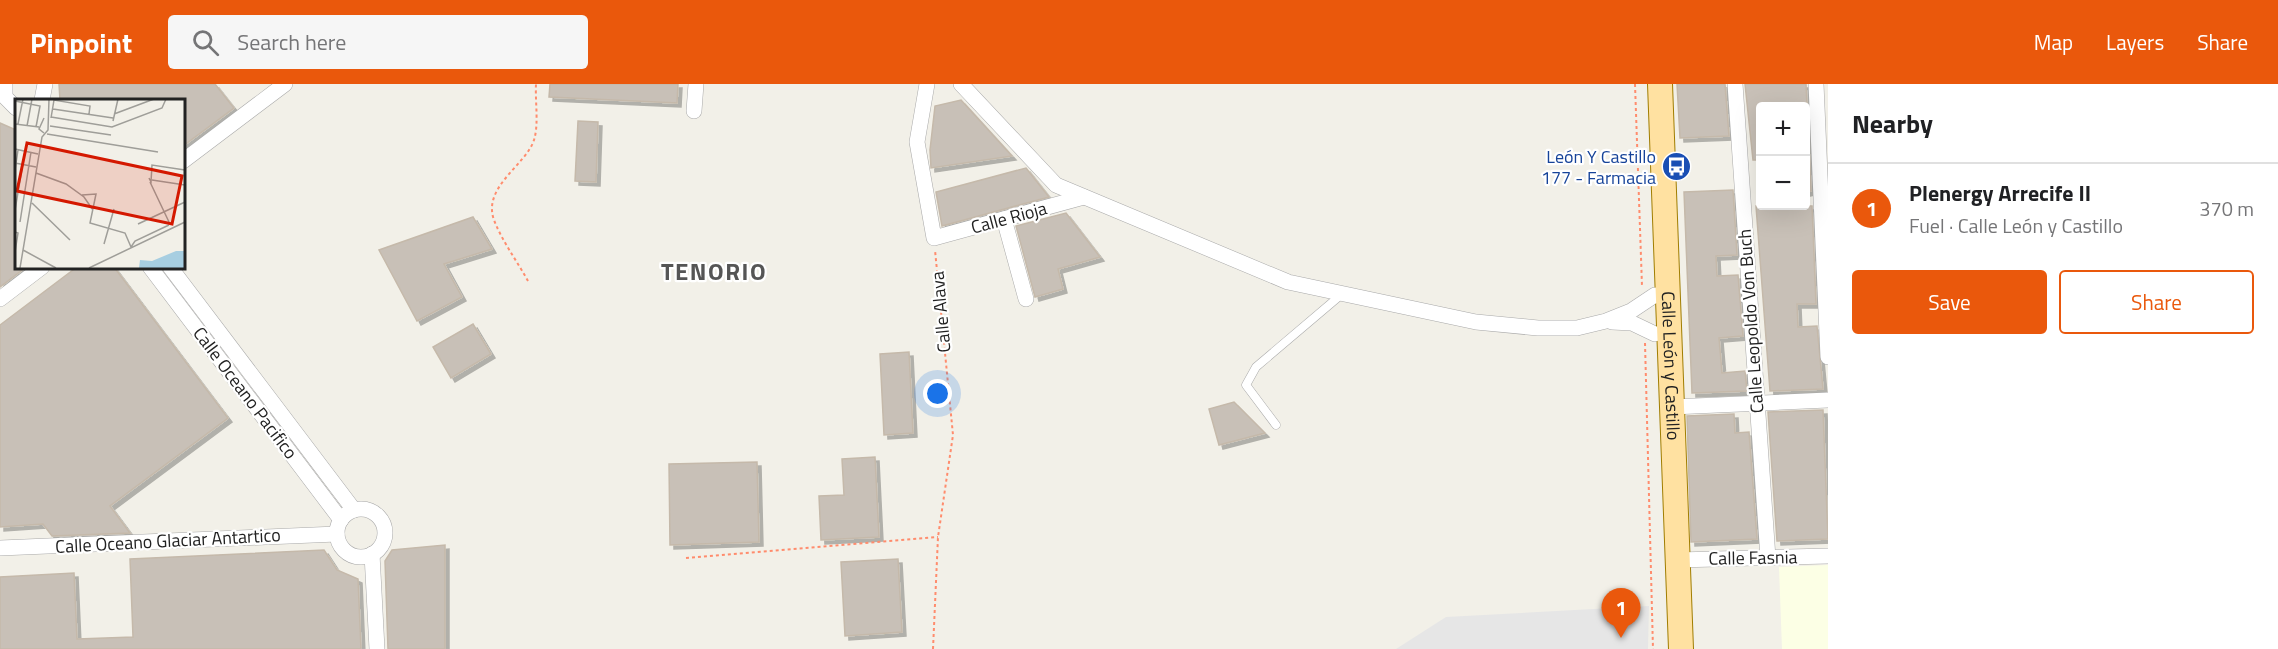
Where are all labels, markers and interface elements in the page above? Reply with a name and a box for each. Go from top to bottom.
search box [168,15,588,69]
text: Pinpoint [30,21,132,64]
text: Search here [237,25,346,59]
icon: search [189,26,222,59]
text: Map [2034,26,2073,58]
text: Layers [2106,26,2164,58]
text: Share [2197,26,2248,58]
inset map [15,99,184,268]
map controls [1756,102,1810,210]
button: + [1756,102,1810,156]
text: Nearby [1852,104,1933,143]
place label: León Y Castillo 177 - Farmacia [1541,143,1656,191]
bus stop icon: León Y Castillo 177 - Farmacia [1661,151,1693,183]
button: − [1756,156,1810,210]
text: Plenergy Arrecife II [1909,176,2091,210]
text: 1 [1866,193,1877,224]
text: 370 m [2199,193,2254,224]
street label: Calle Rioja [968,194,1050,241]
text: Fuel · Calle León y Castillo [1909,210,2123,241]
street label: Calle Leopoldo Von Buch [1731,228,1770,414]
district label: TENORIO [661,253,767,289]
street label: Calle Alava [924,270,958,354]
button: Save [1852,270,2047,334]
button: Share [2059,270,2254,334]
street label: Calle León y Castillo [1655,291,1687,441]
street label: Calle Oceano Pacifico [187,321,304,465]
your location [923,379,952,408]
street label: Calle Oceano Glaciar Antartico [55,521,281,560]
street label: Calle Fasnia [1708,543,1798,572]
pin: 1 [1602,588,1640,638]

